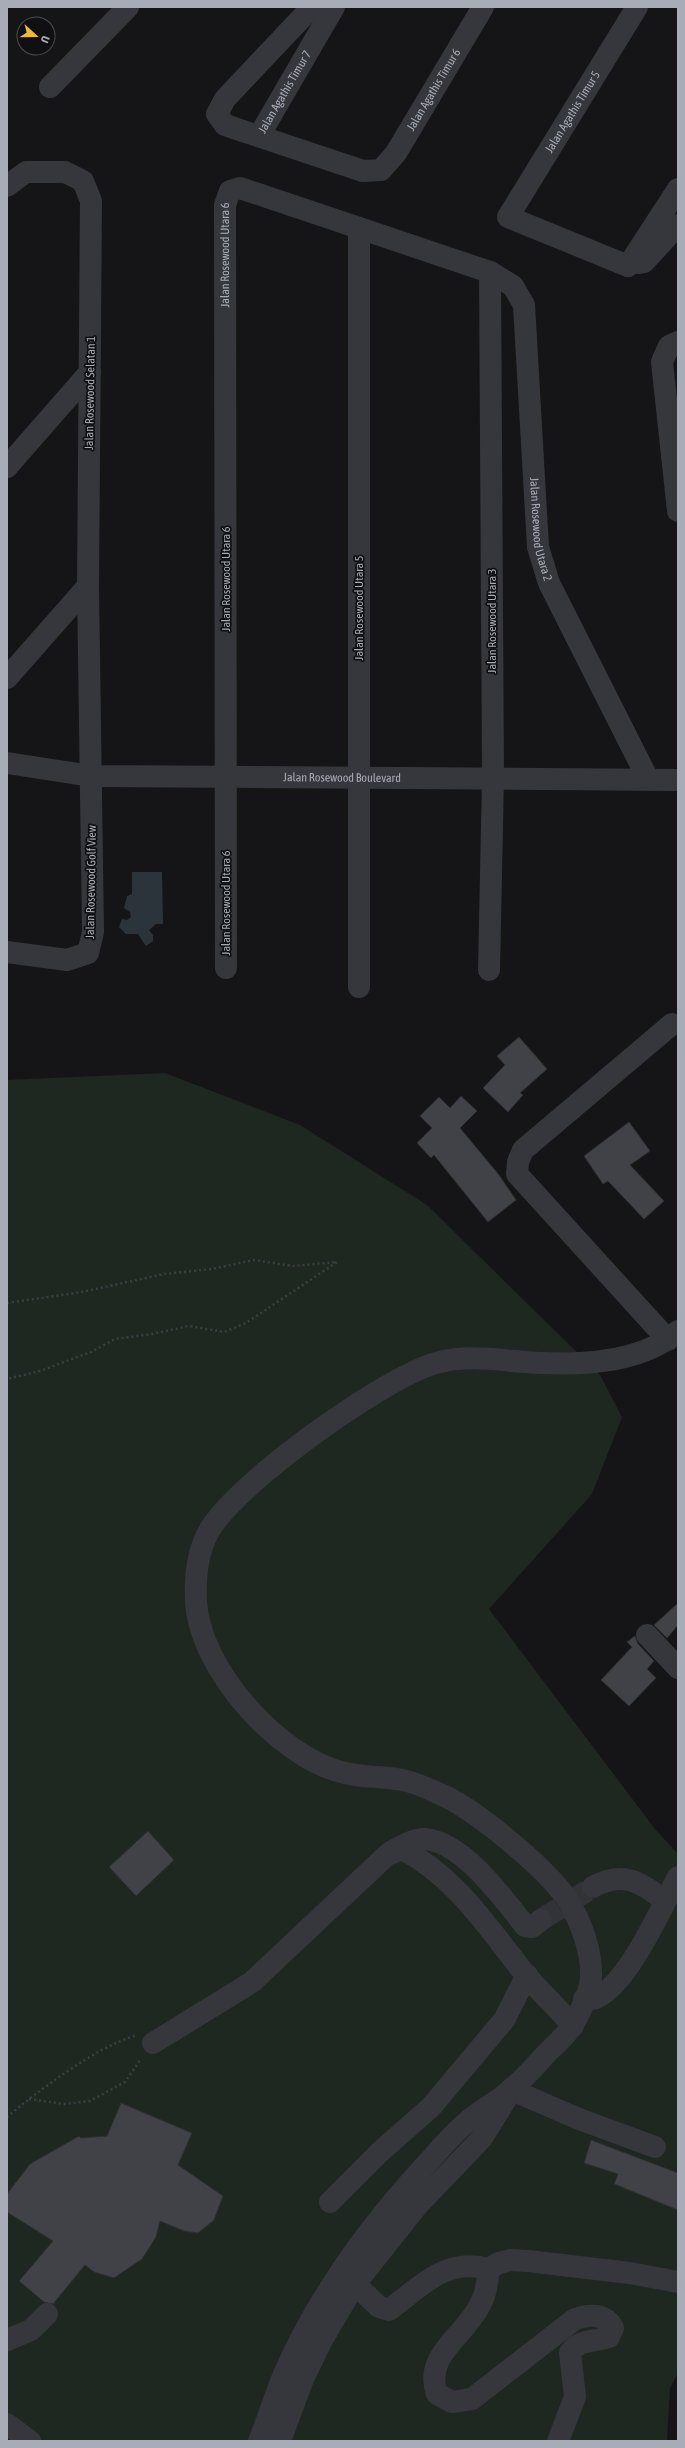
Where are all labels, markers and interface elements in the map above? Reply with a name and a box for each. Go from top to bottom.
north arrow [16,16,56,56]
text: U [39,34,52,45]
street label: Jalan Agathis Timur 6 [404,46,464,133]
street label: Jalan Agathis Timur 7 [255,48,314,136]
street label: Jalan Agathis Timur 5 [542,69,603,155]
street label: Jalan Rosewood Utara 6 [218,202,232,308]
street label: Jalan Rosewood Selatan 1 [82,336,98,450]
street label: Jalan Rosewood Utara 2 [527,477,555,583]
street label: Jalan Rosewood Utara 6 [219,526,233,631]
street label: Jalan Rosewood Utara 5 [352,556,366,660]
street label: Jalan Rosewood Utara 3 [485,569,499,673]
street label: Jalan Rosewood Boulevard [283,770,401,785]
street label: Jalan Rosewood Golf View [83,825,99,939]
street label: Jalan Rosewood Utara 6 [219,850,233,955]

